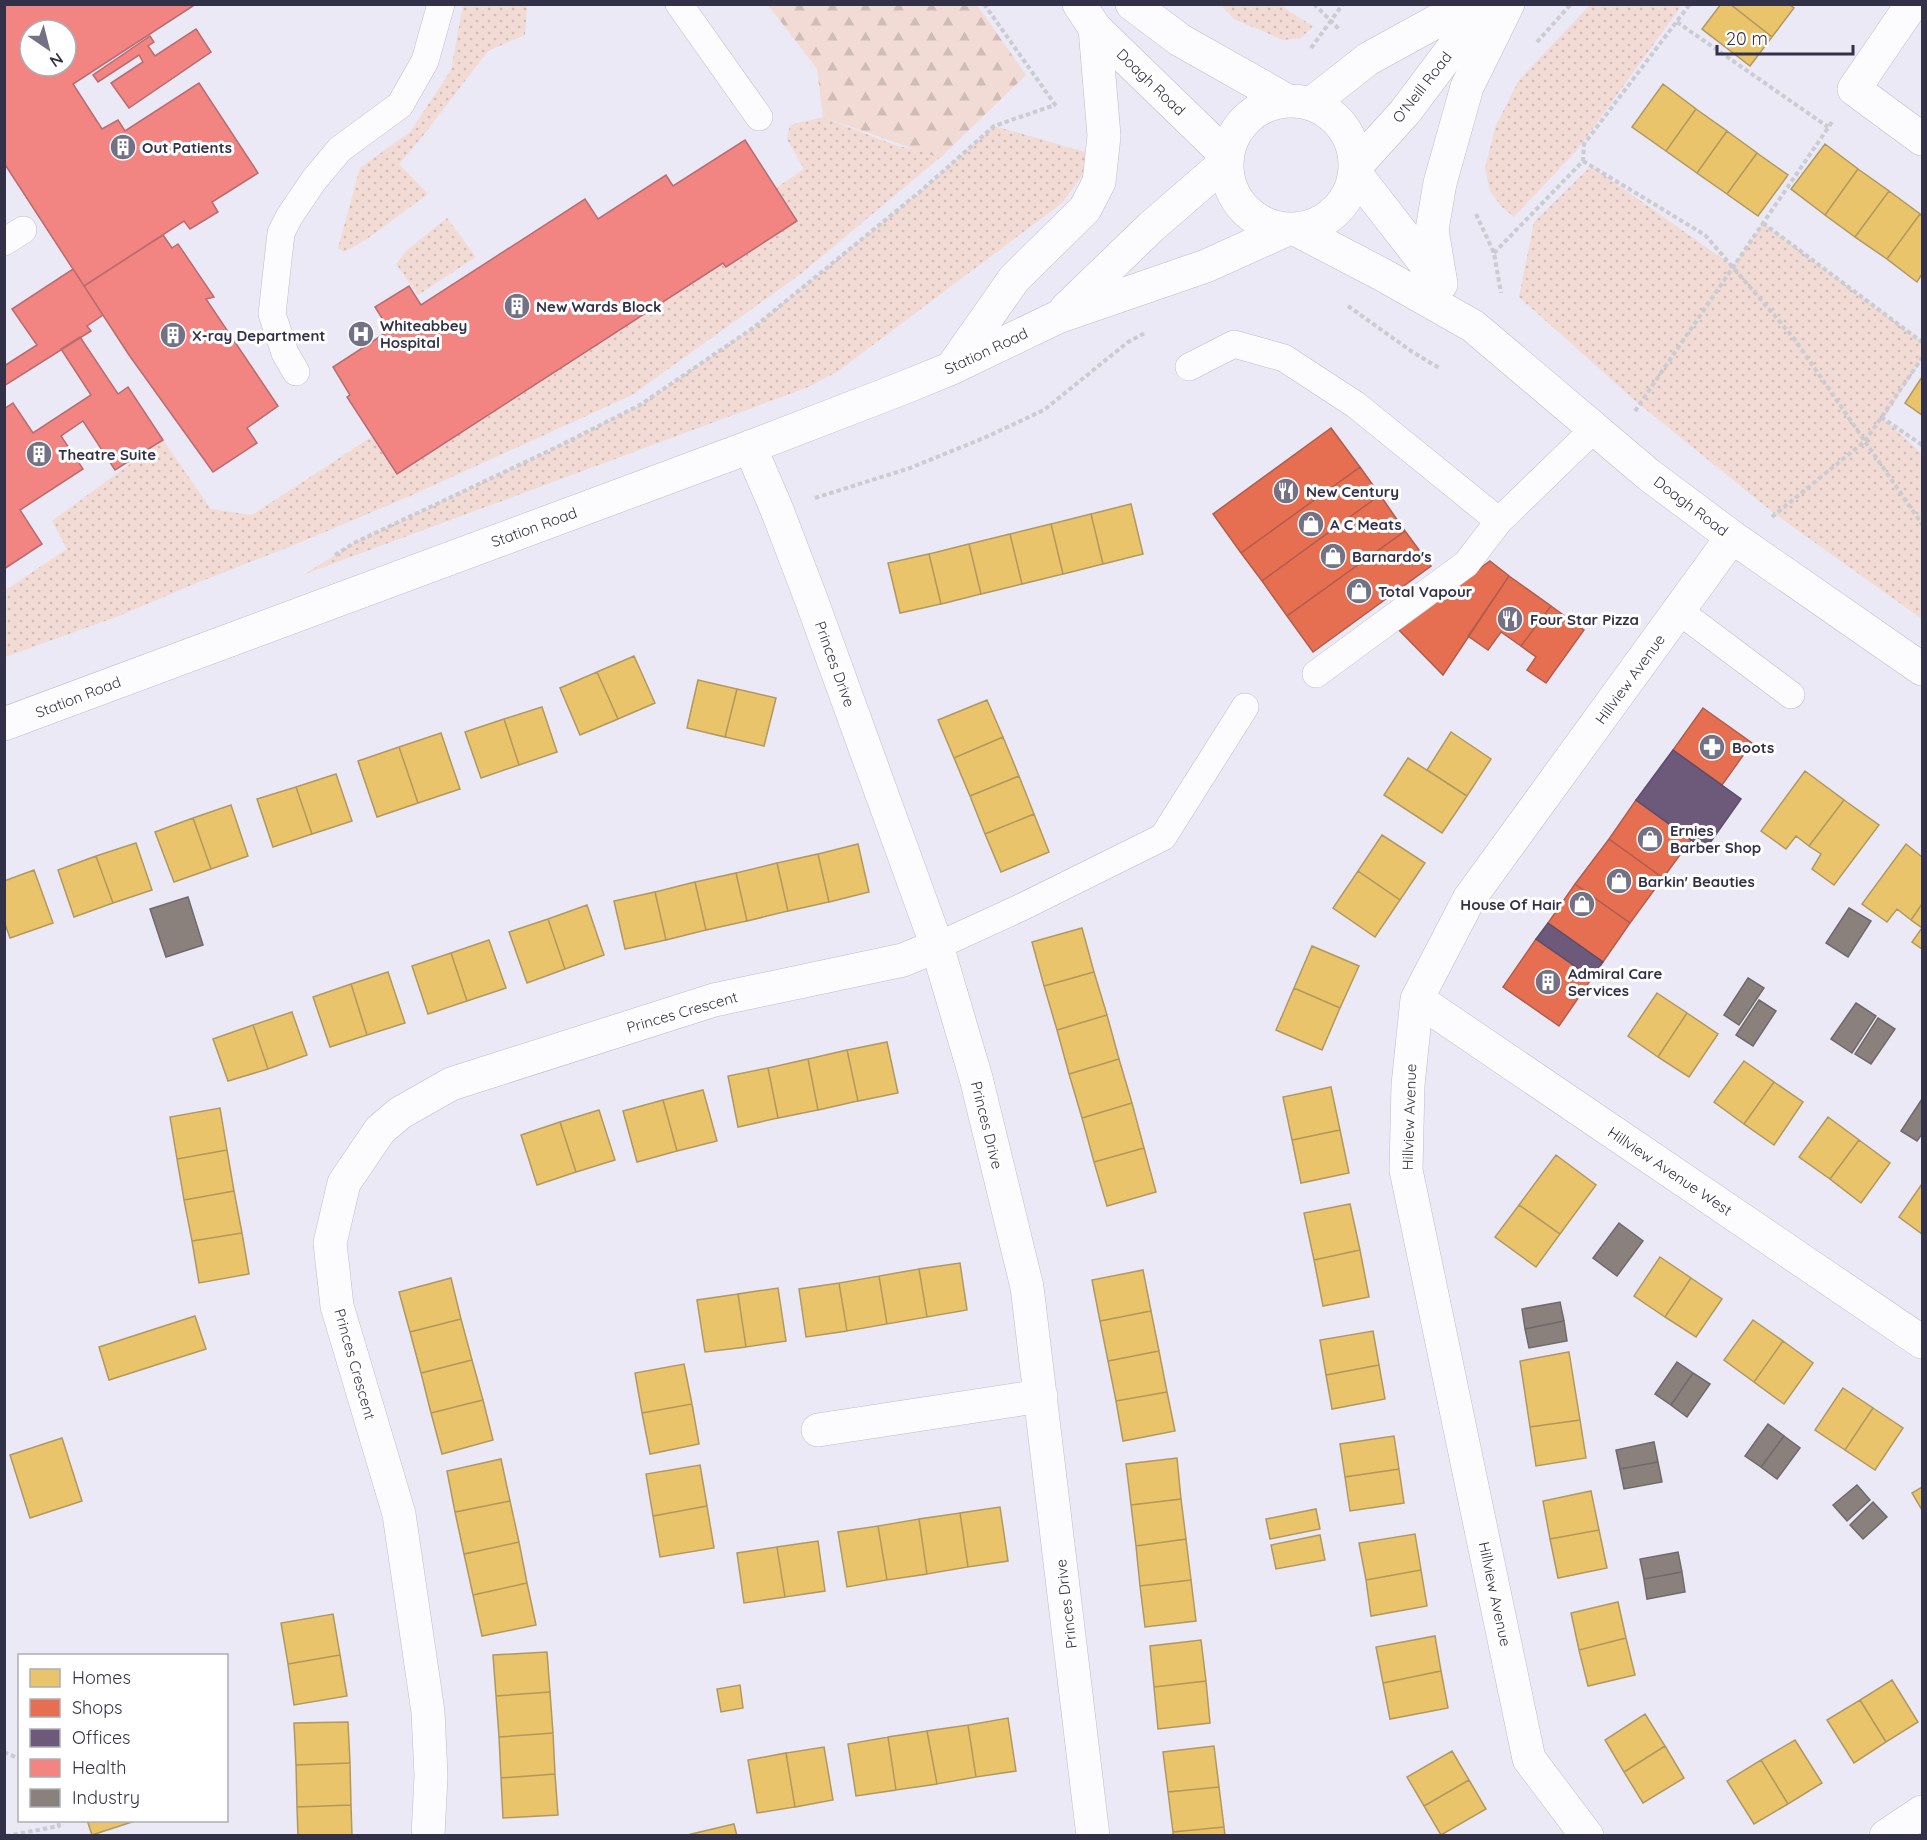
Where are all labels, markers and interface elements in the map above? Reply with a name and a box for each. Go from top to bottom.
north arrow [18,18,78,78]
scale bar [1717,18,1854,56]
text: 20 m [1726,27,1768,50]
street label: Doagh Road [1113,45,1189,119]
street label: O'Neill Road [1388,48,1456,126]
text: N [46,49,67,72]
building icon: Out Patients [108,132,138,162]
place label: Out Patients [142,138,232,157]
building icon: New Wards Block [502,291,532,321]
place label: New Wards Block [536,297,661,316]
place label: Whiteabbey Hospital [380,316,467,352]
hospital icon: Whiteabbey Hospital [346,319,376,349]
building icon: X-ray Department [158,320,188,350]
street label: Station Road [941,323,1031,379]
place label: X-ray Department [192,326,325,345]
building icon: Theatre Suite [24,439,54,469]
place label: Theatre Suite [58,445,156,464]
street label: Doagh Road [1650,472,1732,540]
restaurant icon: New Century [1271,476,1301,506]
place label: New Century [1306,482,1399,501]
street label: Station Road [488,503,580,551]
shop icon: A C Meats [1296,509,1326,539]
place label: A C Meats [1330,515,1402,534]
shop icon: Barnardo's [1318,541,1348,571]
place label: Barnardo's [1352,547,1432,566]
shop icon: Total Vapour [1344,576,1374,606]
place label: Total Vapour [1378,582,1473,601]
restaurant icon: Four Star Pizza [1495,604,1525,634]
place label: Four Star Pizza [1530,610,1639,629]
street label: Princes Drive [811,618,859,710]
street label: Hillview Avenue [1591,630,1669,728]
street label: Station Road [33,672,123,722]
pharmacy icon: Boots [1697,732,1727,762]
place label: Boots [1732,738,1774,757]
place label: Ernies Barber Shop [1670,821,1761,857]
shop icon: Ernies Barber Shop [1635,824,1665,854]
shop icon: Barkin' Beauties [1604,866,1634,896]
place label: Barkin' Beauties [1638,872,1755,891]
shop icon: House Of Hair [1567,889,1597,919]
place label: House Of Hair [1460,895,1562,914]
place label: Admiral Care Services [1568,964,1662,1000]
building icon: Admiral Care Services [1533,967,1563,997]
street label: Princes Crescent [624,987,740,1037]
street label: Hillview Avenue [1398,1063,1420,1171]
street label: Princes Drive [967,1079,1007,1171]
street label: Hillview Avenue West [1604,1122,1736,1220]
street label: Princes Crescent [330,1306,380,1422]
street label: Hillview Avenue [1475,1540,1515,1648]
street label: Princes Drive [1051,1558,1081,1650]
legend [18,1654,228,1822]
text: Homes [72,1666,131,1689]
text: Shops [72,1696,123,1719]
text: Offices [72,1726,131,1749]
text: Health [72,1756,127,1779]
text: Industry [72,1786,140,1809]

